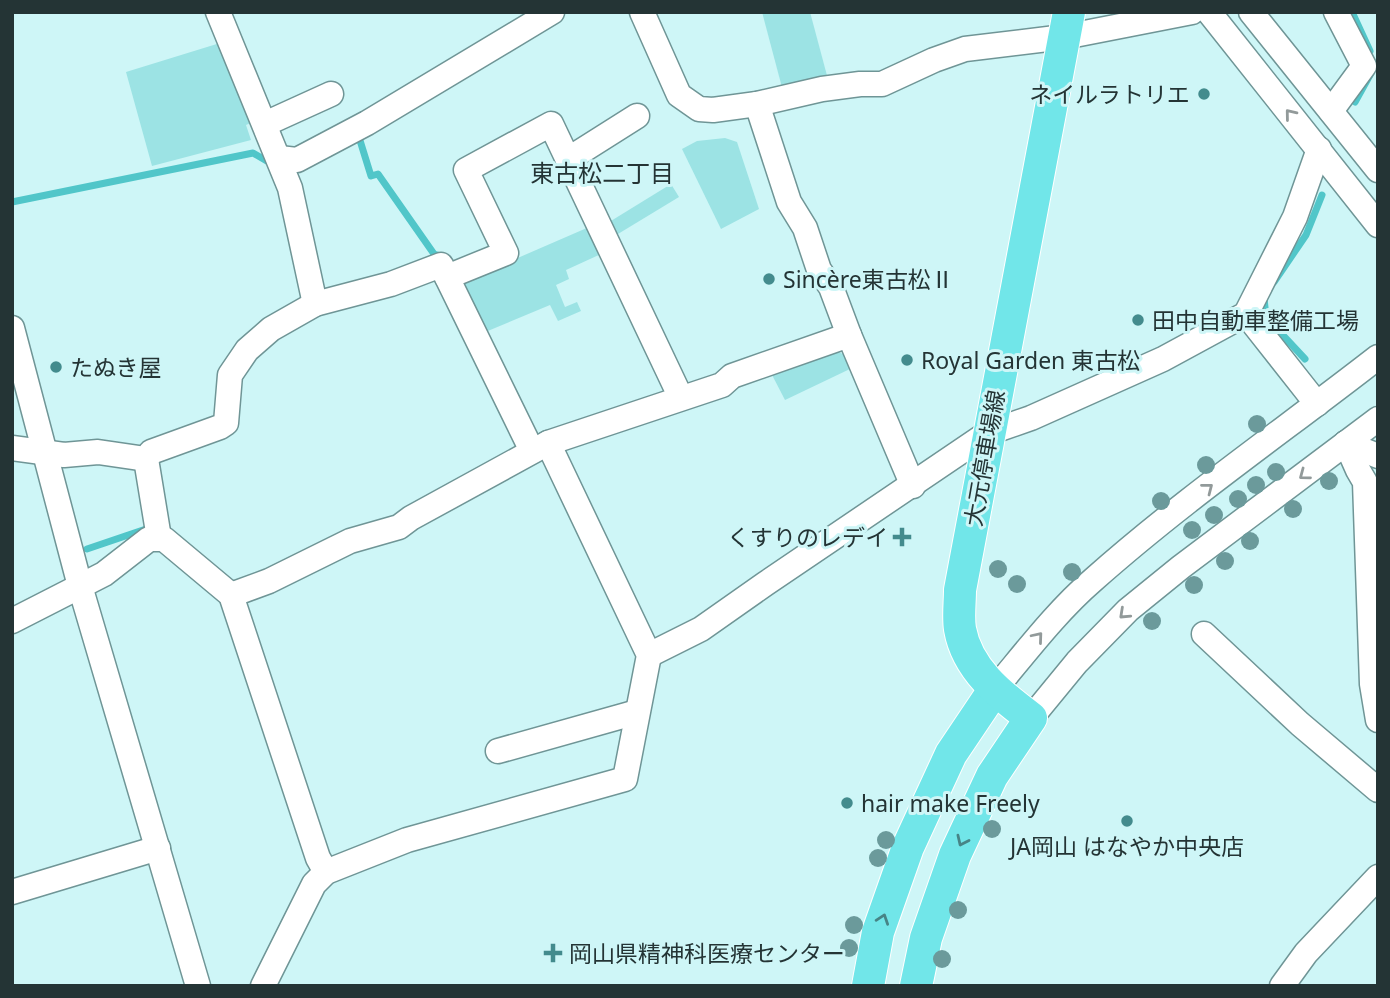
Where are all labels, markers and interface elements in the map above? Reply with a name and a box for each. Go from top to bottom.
place label: ネイルラトリエ [1029,78,1190,110]
marker: ネイルラトリエ [1196,86,1212,102]
one-way arrow [1286,109,1299,121]
district label: 東古松二丁目 [530,156,674,189]
place label: Sincère東古松Ⅱ [783,263,954,295]
marker: Sincère東古松Ⅱ [761,271,777,287]
place label: 田中自動車整備工場 [1152,304,1359,336]
marker: 田中自動車整備工場 [1130,312,1146,328]
place label: Royal Garden 東古松 [921,344,1140,376]
place label: たぬき屋 [70,351,162,383]
marker: Royal Garden 東古松 [899,352,915,368]
marker: たぬき屋 [48,359,64,375]
street label: 大元停車場線 [956,387,1012,529]
one-way arrow [1299,466,1312,479]
one-way arrow [1201,483,1213,496]
place label: くすりのレデイ [727,521,888,553]
marker: くすりのレデイ [894,529,910,545]
one-way arrow [1119,606,1132,619]
one-way arrow [1030,633,1042,646]
place label: hair make Freely [861,787,1040,819]
marker: hair make Freely [839,795,855,811]
marker: JA岡山 はなやか中央店 [1119,813,1135,829]
place label: JA岡山 はなやか中央店 [1008,830,1244,862]
one-way arrow [956,834,970,846]
one-way arrow [875,914,889,926]
place label: 岡山県精神科医療センター [569,937,845,969]
marker: 岡山県精神科医療センター [543,943,563,963]

